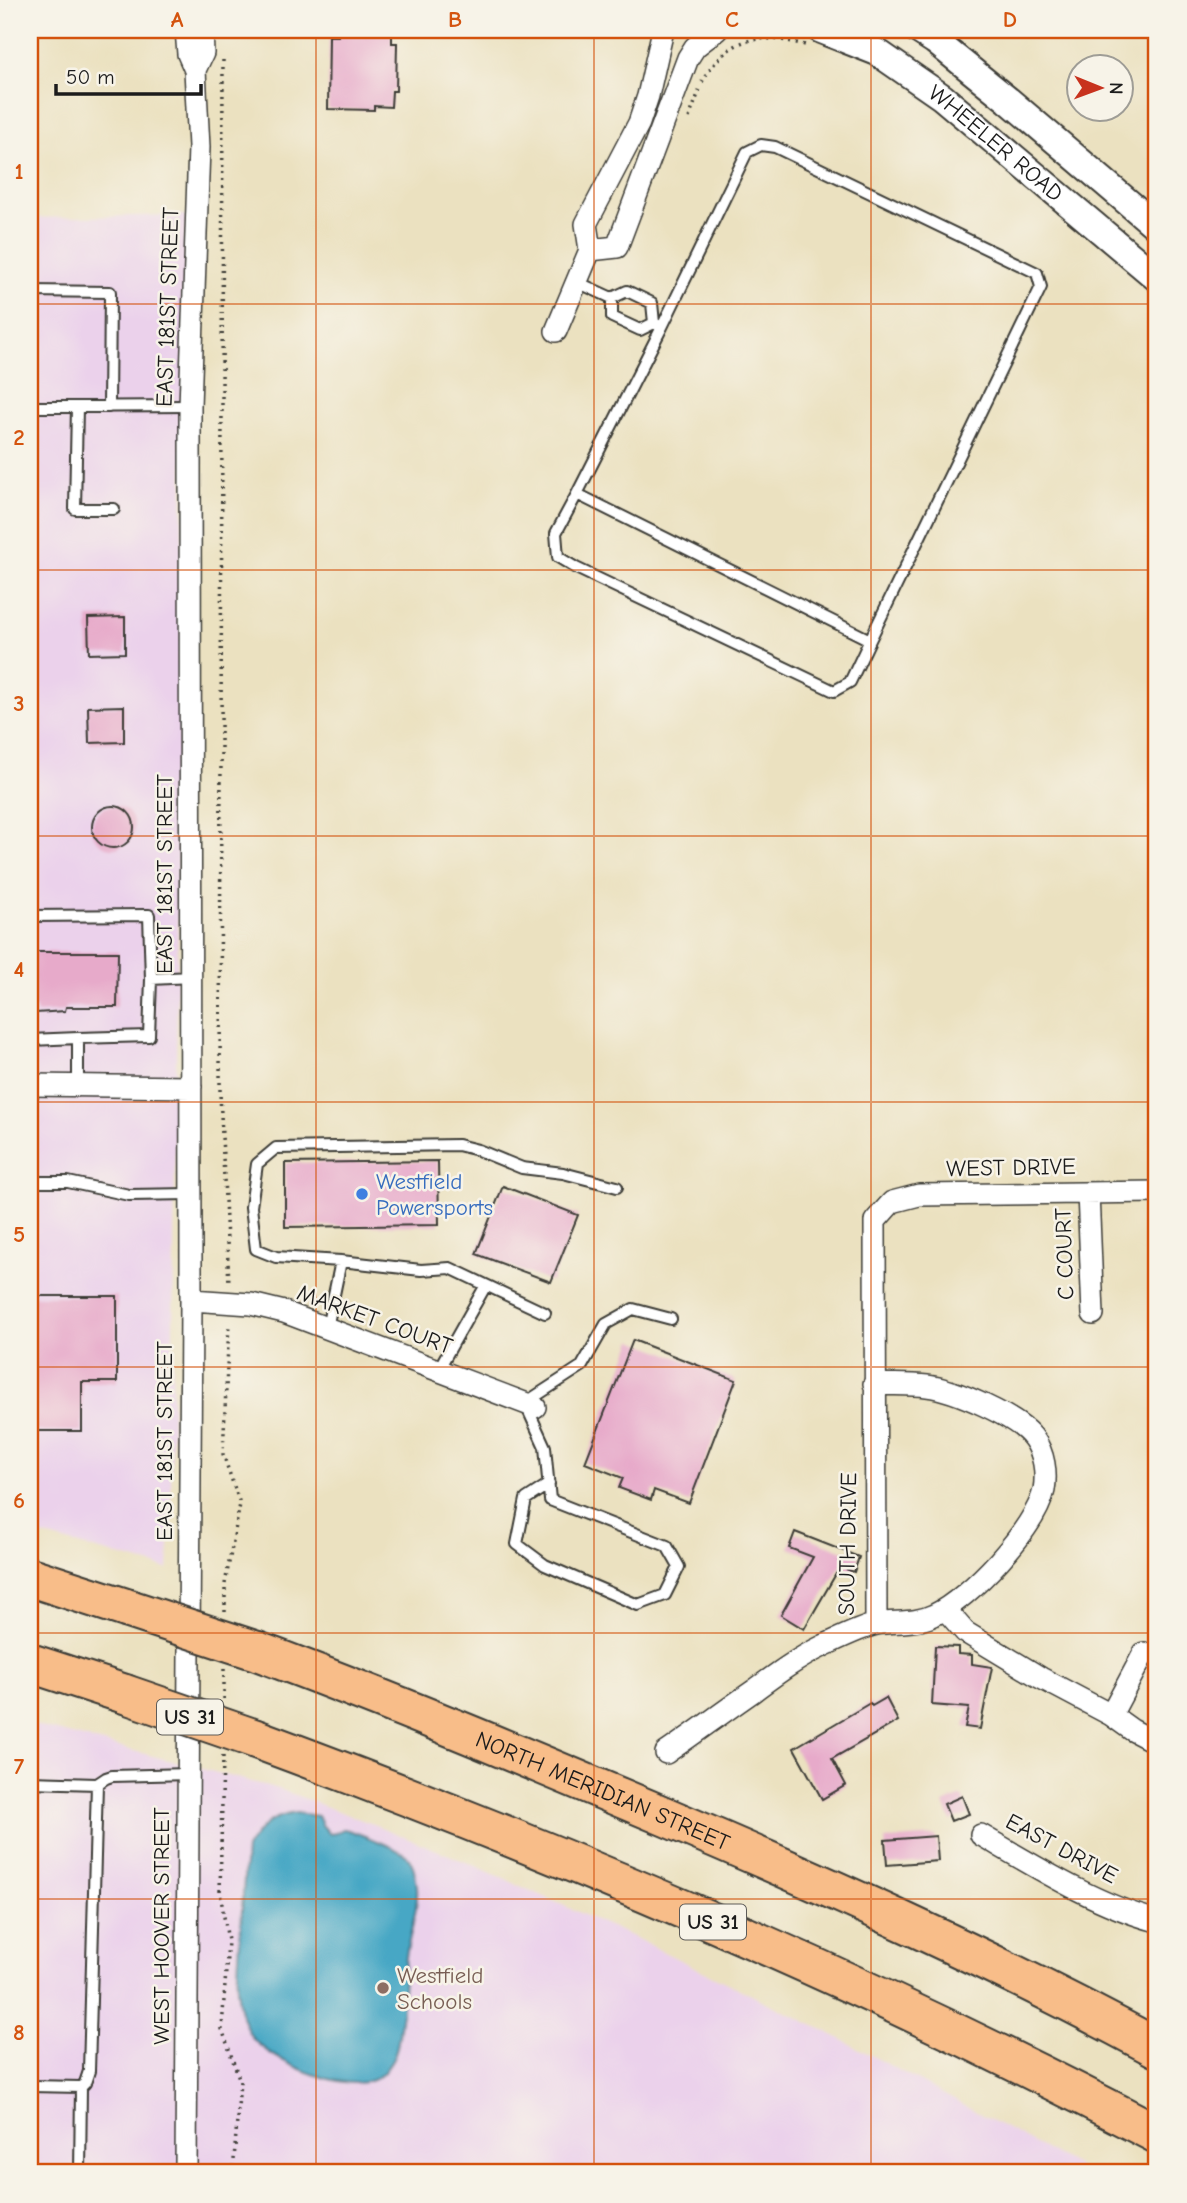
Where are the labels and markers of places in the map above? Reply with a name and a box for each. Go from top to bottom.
place label: Westfield Powersports [376,1168,493,1221]
marker: Westfield Powersports [354,1186,370,1202]
place label: Westfield Schools [397,1962,483,2015]
marker: Westfield Schools [375,1980,391,1996]

